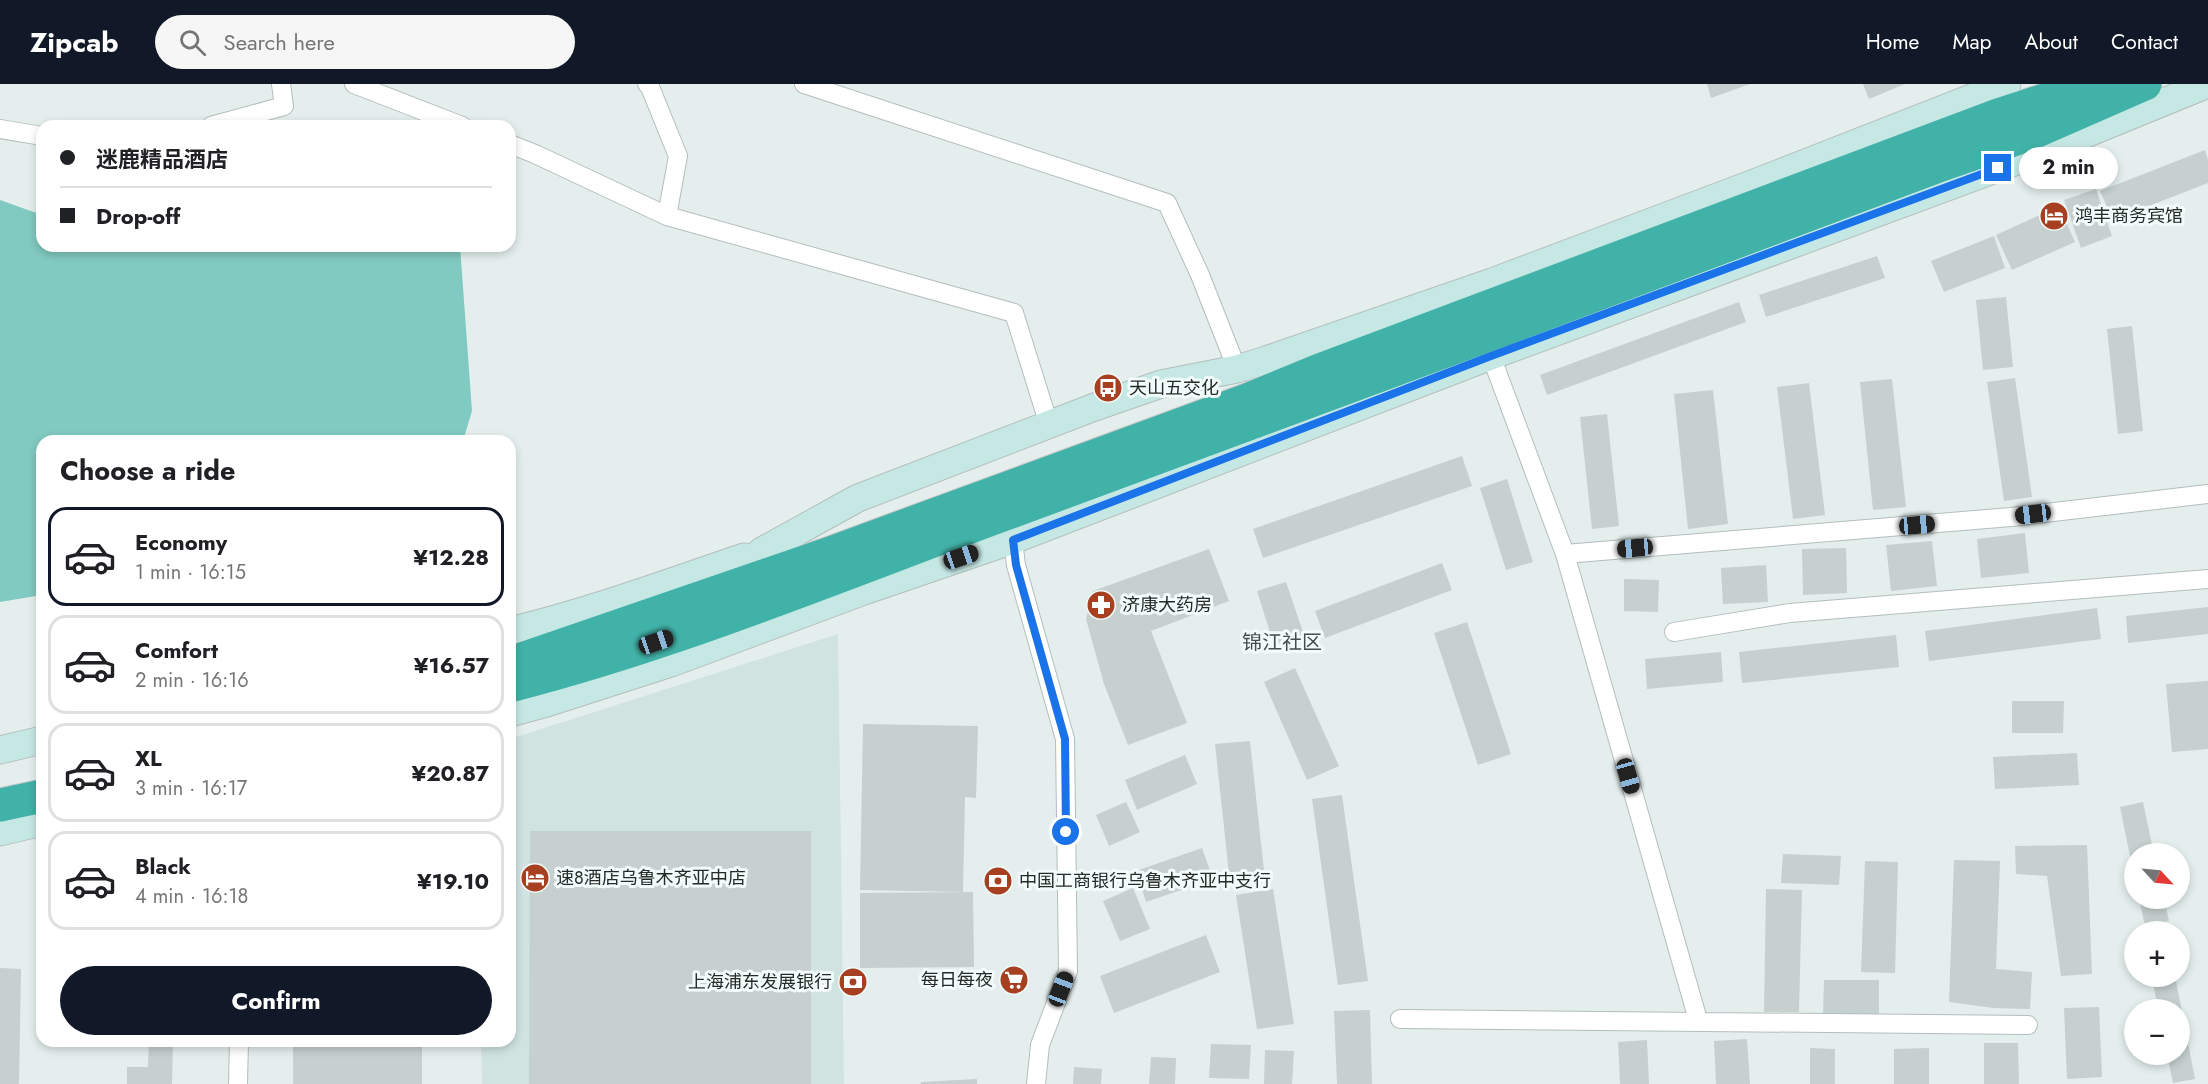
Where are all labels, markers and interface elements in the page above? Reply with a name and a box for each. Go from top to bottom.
search box [155,15,575,69]
text: Zipcab [30,22,119,63]
icon: search [176,26,209,59]
text: Search here [224,26,335,58]
text: Home [1866,27,1919,57]
text: Map [1952,27,1992,57]
text: About [2025,27,2078,57]
text: Contact [2111,27,2178,57]
text: 迷鹿精品酒店 [96,143,228,175]
callout: 2 min [2019,147,2118,189]
text: 2 min [2042,153,2095,182]
route end [1984,154,2011,181]
text: Drop-off [96,200,180,232]
hotel icon: 鸿丰商务宾馆 [2038,200,2070,232]
place label: 鸿丰商务宾馆 [2075,203,2183,229]
bus stop icon: 天山五交化 [1092,372,1124,404]
place label: 天山五交化 [1129,375,1219,401]
text: Choose a ride [60,451,235,490]
car [2014,503,2052,525]
car [1898,514,1936,536]
text: Economy [135,526,227,558]
icon: car [63,530,117,584]
car [1616,537,1654,559]
text: ¥12.28 [413,541,489,573]
car [941,543,981,571]
text: 1 min · 16:15 [135,558,246,587]
pharmacy icon: 济康大药房 [1085,589,1117,621]
place label: 济康大药房 [1122,592,1212,618]
car [636,628,676,656]
district label: 锦江社区 [1242,628,1322,657]
text: Comfort [135,634,218,666]
icon: car [63,638,117,692]
text: ¥16.57 [414,649,489,681]
text: 2 min · 16:16 [135,666,249,695]
text: XL [135,742,162,774]
icon: car [63,746,117,800]
car [1614,756,1642,796]
text: ¥20.87 [411,757,489,789]
text: 3 min · 16:17 [135,774,247,803]
route start [1052,818,1079,845]
north arrow [2124,843,2190,909]
map controls [2124,843,2190,1065]
text: Black [135,850,191,882]
icon: car [63,854,117,908]
hotel icon: 速8酒店乌鲁木齐亚中店 [519,862,551,894]
text: ¥19.10 [417,865,489,897]
place label: 速8酒店乌鲁木齐亚中店 [556,865,746,891]
bank icon: 中国工商银行乌鲁木齐亚中支行 [982,865,1014,897]
place label: 中国工商银行乌鲁木齐亚中支行 [1019,868,1271,894]
text: 4 min · 16:18 [135,882,248,911]
button: + [2124,921,2190,987]
supermarket icon: 每日每夜 [998,964,1030,996]
button: Confirm [60,966,492,1035]
bank icon: 上海浦东发展银行 [837,966,869,998]
place label: 每日每夜 [921,967,993,993]
place label: 上海浦东发展银行 [688,969,832,995]
car [1046,969,1076,1009]
button: − [2124,999,2190,1065]

